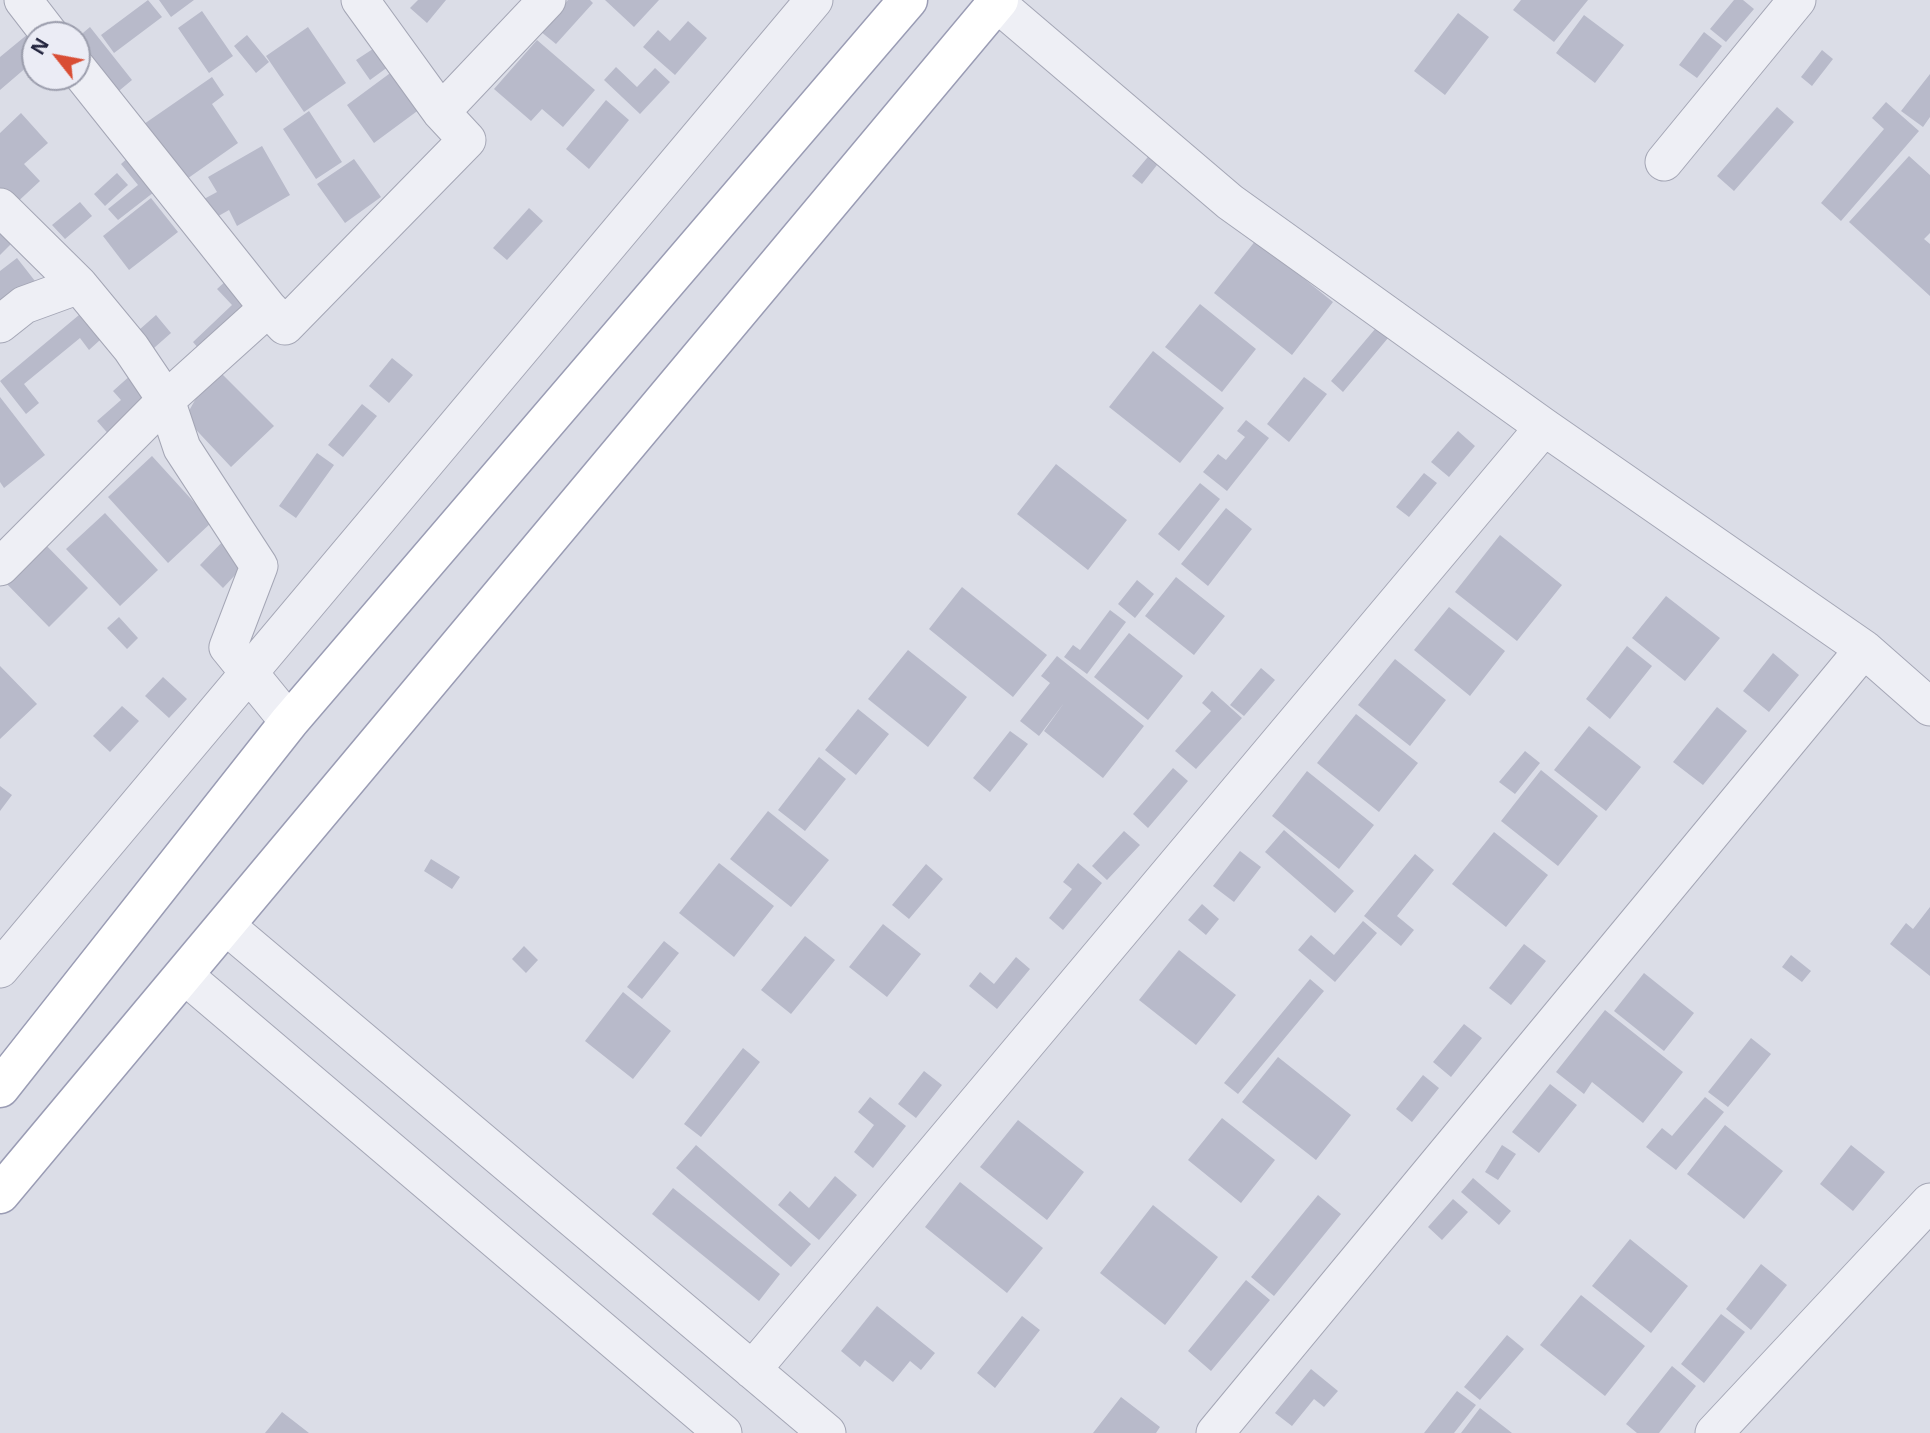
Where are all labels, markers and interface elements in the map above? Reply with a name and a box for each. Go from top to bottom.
north arrow [21,21,91,91]
text: N [25,33,55,60]

